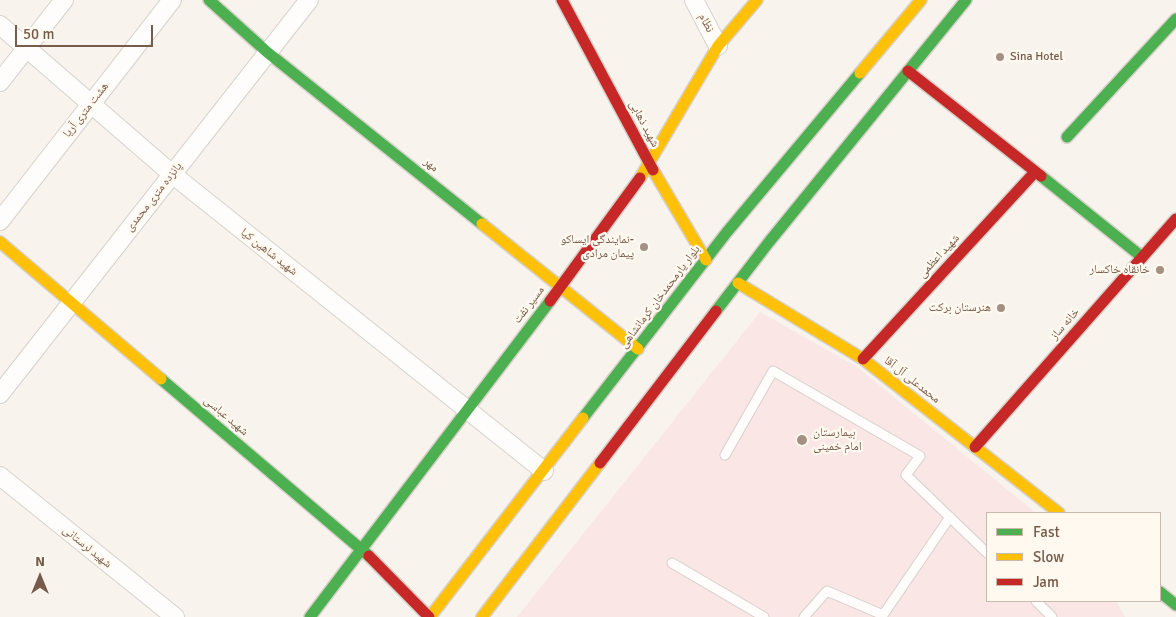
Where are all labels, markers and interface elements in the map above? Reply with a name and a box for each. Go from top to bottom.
street label: نظام [695,11,717,35]
scale bar [18,15,155,47]
text: 50 m [23,25,54,43]
place label: Sina Hotel [1010,50,1063,64]
marker: Sina Hotel [994,51,1006,63]
street label: هشت متری آریا [60,80,112,140]
street label: شهید ذهابی [626,98,662,150]
street label: مهر [421,155,441,175]
street label: پانزده متری محمدی [122,159,186,235]
street label: شهید شاهین کیا [238,225,300,279]
street label: شهید اعظمی [915,231,963,281]
place label: نمایندگی ایساکو- پیمان مرادی [561,233,634,261]
marker: نمایندگی ایساکو- پیمان مرادی [638,241,650,253]
street label: بلوار یارمحمدخان کرمانشاهی [617,243,703,351]
place label: خانقاه خاکسار [1090,263,1150,277]
marker: خانقاه خاکسار [1154,264,1166,276]
street label: مسیر نفت [510,284,548,326]
place label: هنرستان برکت [929,301,991,315]
marker: هنرستان برکت [995,302,1007,314]
street label: خانه ساز [1047,305,1083,343]
street label: محمدعلی آل آقا [881,354,943,406]
street label: شهید عباسی [201,393,251,439]
place label: بیمارستان امام خمینی [813,426,862,454]
marker: بیمارستان امام خمینی [795,433,809,447]
legend [986,512,1161,602]
street label: شهید لرستانی [59,523,115,571]
text: Fast [1033,523,1060,541]
text: Slow [1033,548,1064,566]
north arrow [15,552,65,602]
text: N [35,553,45,570]
text: Jam [1033,573,1059,591]

